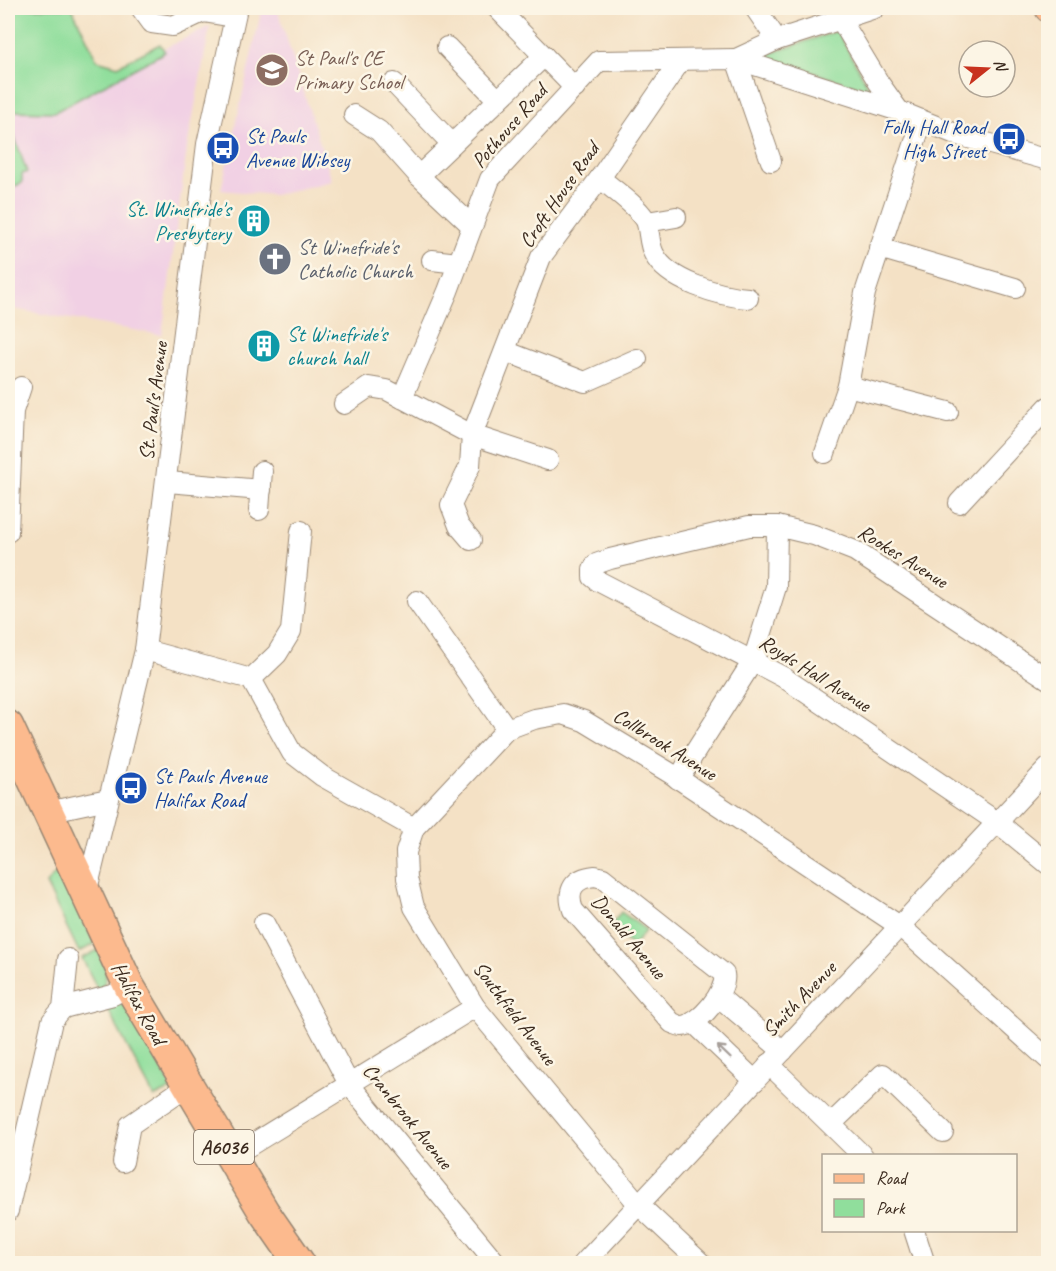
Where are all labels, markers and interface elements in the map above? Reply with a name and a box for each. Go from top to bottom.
north arrow [957,39,1017,99]
place label: St Paul's CE Primary School [295,45,406,95]
school or university icon: St Paul's CE Primary School [254,52,290,88]
text: N [989,57,1012,75]
street label: Pothouse Road [466,76,555,173]
place label: Folly Hall Road High Street [883,114,989,164]
bus stop icon: Folly Hall Road High Street [991,121,1027,157]
place label: St Pauls Avenue Wibsey [246,123,351,173]
bus stop icon: St Pauls Avenue Wibsey [205,130,241,166]
street label: Croft House Road [513,134,607,253]
place label: St. Winefride's Presbytery [126,196,233,246]
building icon: St. Winefride's Presbytery [236,203,272,239]
place label: St Winefride's Catholic Church [298,234,414,284]
church icon: St Winefride's Catholic Church [257,241,293,277]
place label: St Winefride's church hall [287,321,389,371]
building icon: St Winefride's church hall [246,328,282,364]
street label: St. Paul's Avenue [133,339,173,462]
street label: Rookes Avenue [853,518,954,594]
street label: Royds Hall Avenue [754,628,877,718]
street label: Collbrook Avenue [608,702,723,787]
place label: St Pauls Avenue Halifax Road [154,763,268,813]
bus stop icon: St Pauls Avenue Halifax Road [113,770,149,806]
street label: Donald Avenue [586,888,673,985]
street label: Smith Avenue [756,954,843,1042]
street label: Southfield Avenue [467,956,563,1071]
street label: Halifax Road [106,957,174,1052]
one-way arrow [716,1044,731,1059]
street label: Cranbrook Avenue [357,1058,459,1175]
road number: A6036 [194,1130,254,1164]
legend [822,1154,1017,1232]
text: Road [876,1167,909,1189]
text: Park [876,1197,906,1219]

